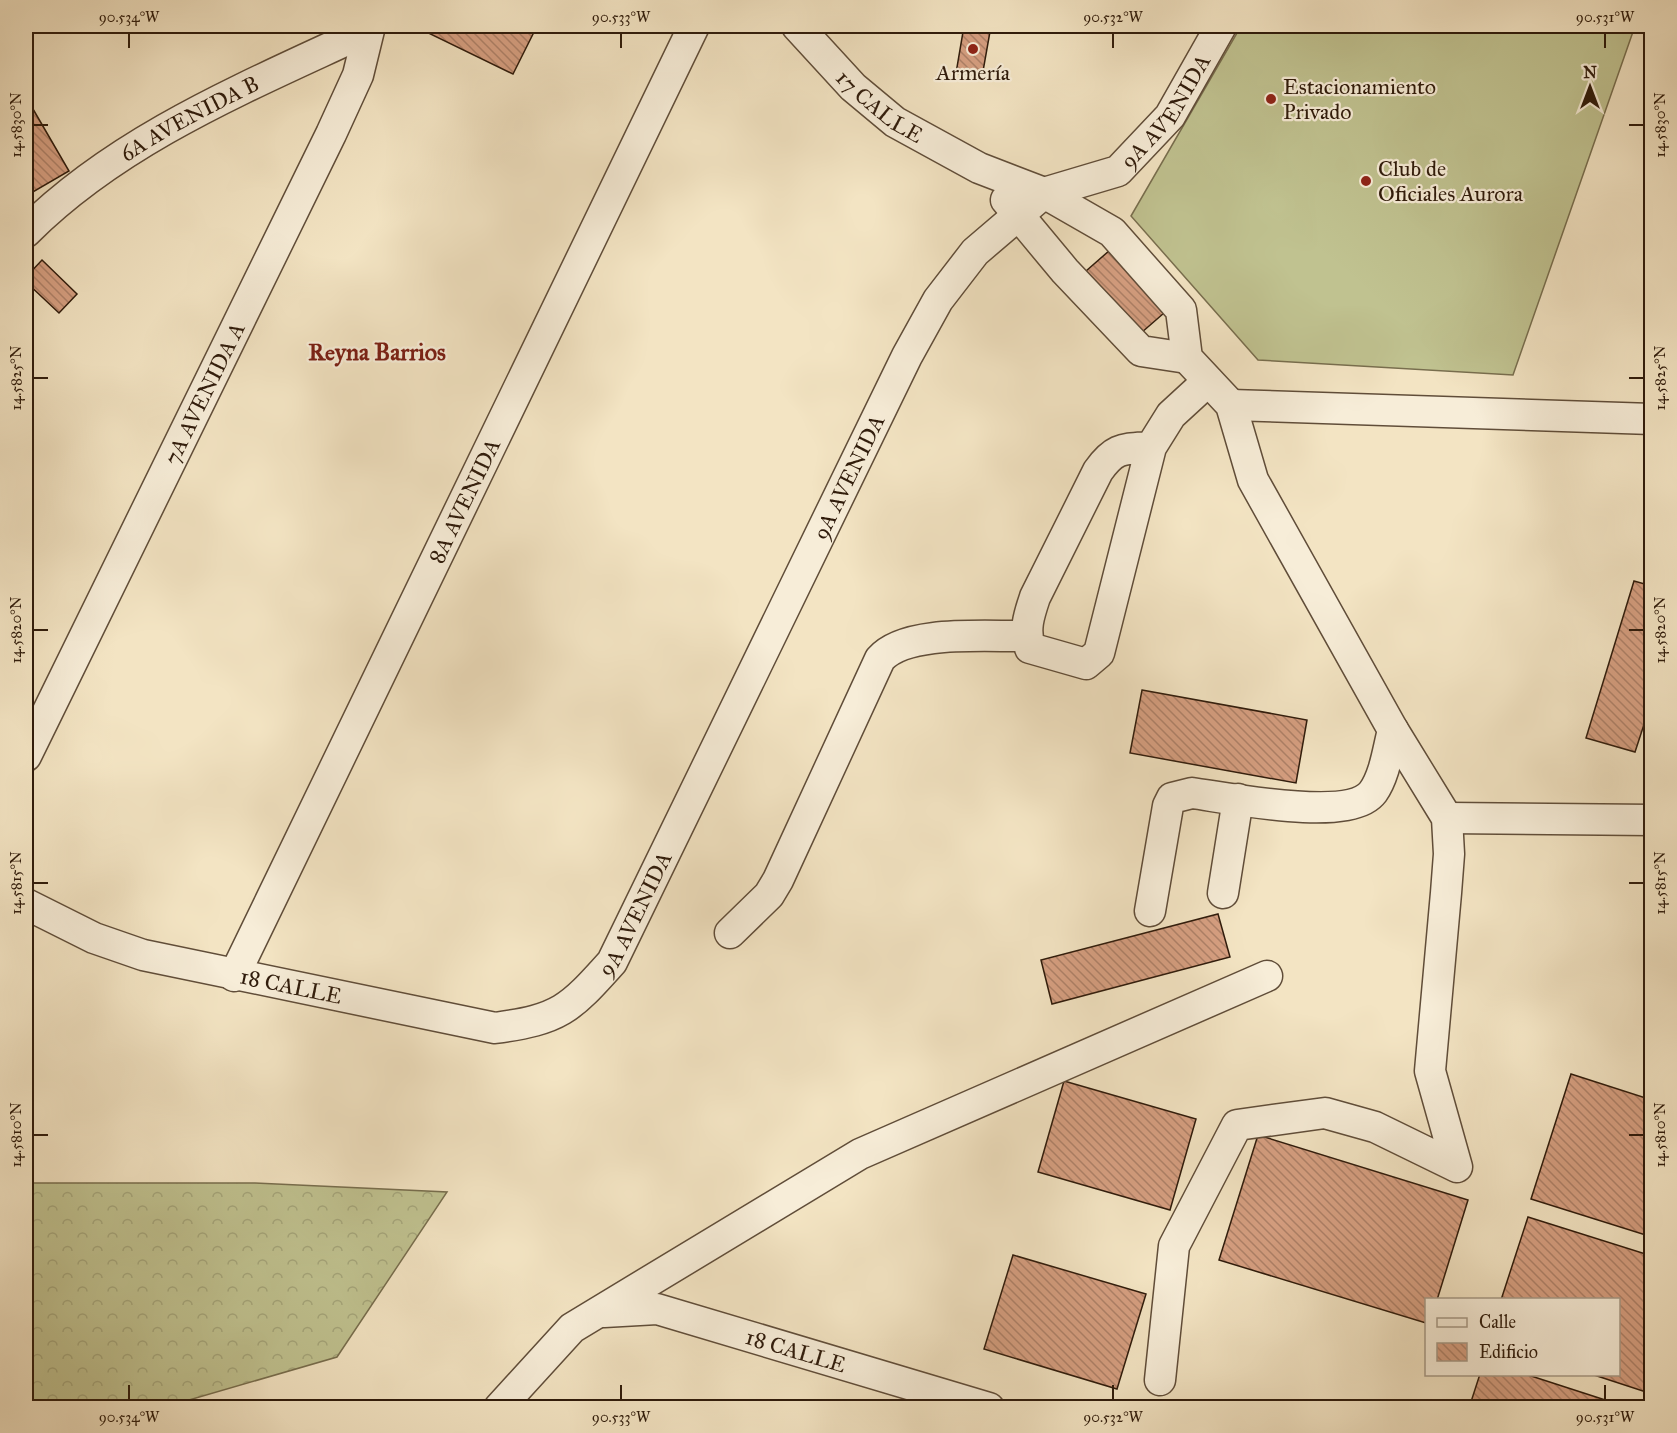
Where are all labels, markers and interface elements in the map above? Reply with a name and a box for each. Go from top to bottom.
text: 90.534°W [99,8,160,26]
text: 90.533°W [592,8,651,26]
text: 90.532°W [1083,8,1144,26]
text: 90.531°W [1576,8,1635,26]
marker: Armería [966,42,980,56]
street label: 9A AVENIDA [1114,49,1216,174]
north arrow [1560,57,1620,117]
place label: Armería [935,59,1011,86]
text: N [1583,63,1597,82]
street label: 17 CALLE [831,64,928,148]
street label: 6A AVENIDA B [115,69,263,167]
place label: Estacionamiento Privado [1283,73,1436,125]
text: 14.5830°N [7,92,25,158]
marker: Estacionamiento Privado [1264,92,1278,106]
text: 14.5830°N [1651,92,1669,158]
place label: Club de Oficiales Aurora [1378,155,1524,207]
marker: Club de Oficiales Aurora [1359,174,1373,188]
street label: 7A AVENIDA A [158,318,250,469]
district label: Reyna Barrios [308,337,446,367]
text: 14.5825°N [7,345,25,410]
text: 14.5825°N [1651,345,1669,410]
street label: 9A AVENIDA [806,410,890,544]
street label: 8A AVENIDA [422,434,506,568]
text: 14.5820°N [7,596,25,663]
text: 14.5820°N [1651,596,1669,663]
street label: 9A AVENIDA [592,847,677,982]
text: 14.5815°N [7,851,25,915]
text: 14.5815°N [1651,851,1669,915]
street label: 18 CALLE [238,962,344,1009]
text: 14.5810°N [7,1102,25,1168]
text: 14.5810°N [1651,1102,1669,1168]
legend [1425,1298,1620,1376]
text: Calle [1479,1311,1516,1333]
street label: 18 CALLE [743,1323,849,1378]
text: Edificio [1479,1341,1538,1363]
text: 90.534°W [99,1408,160,1426]
text: 90.533°W [592,1408,651,1426]
text: 90.532°W [1083,1408,1144,1426]
text: 90.531°W [1576,1408,1635,1426]

